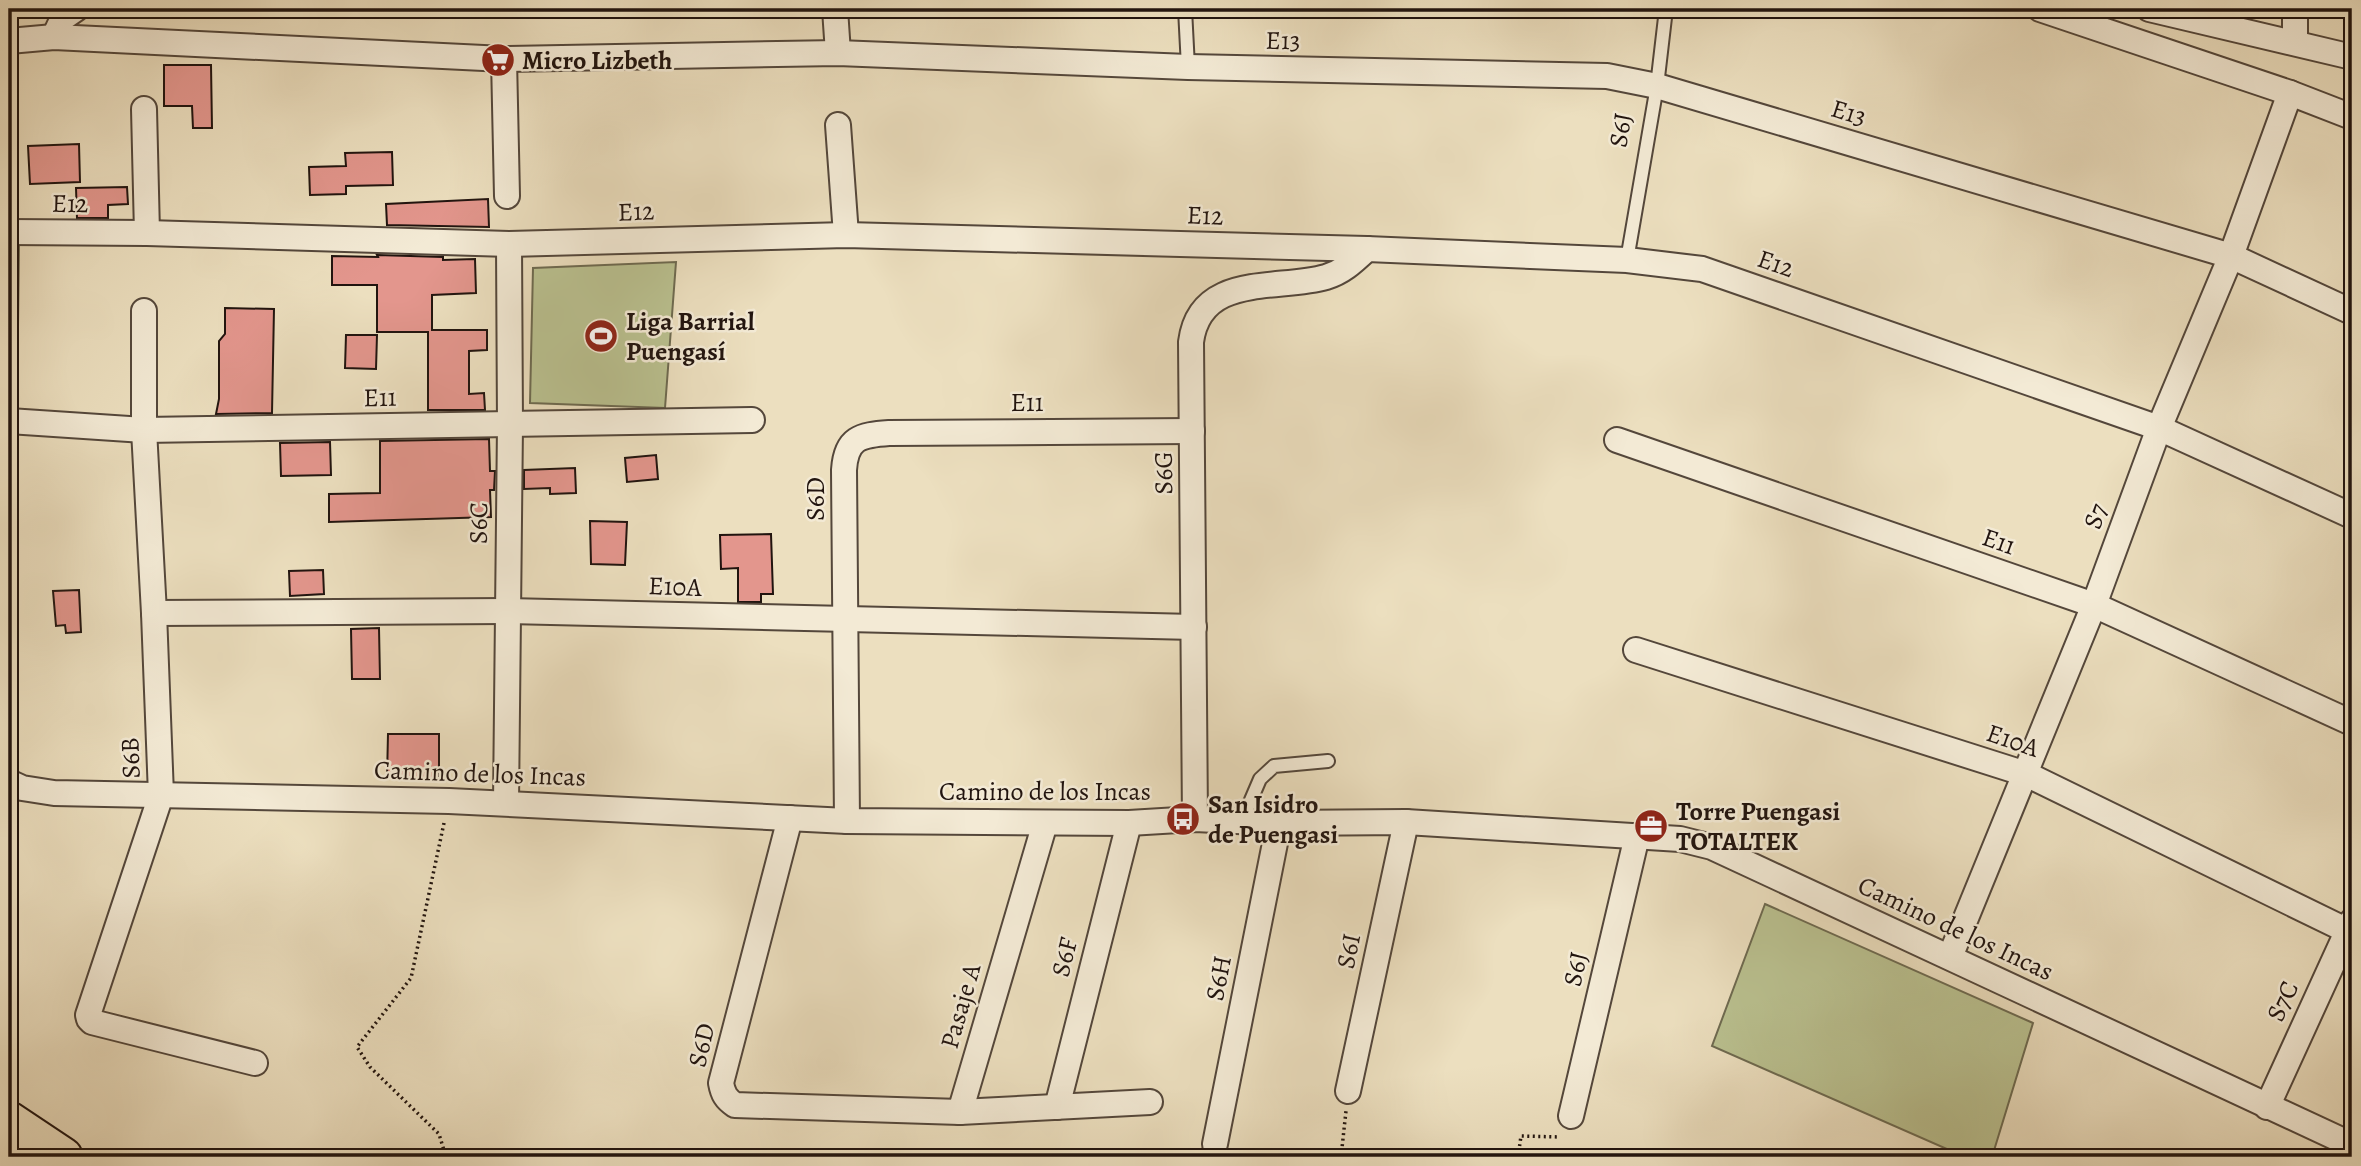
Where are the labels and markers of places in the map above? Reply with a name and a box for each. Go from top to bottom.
supermarket icon: Micro Lizbeth [479,41,517,79]
place label: Micro Lizbeth [522,43,672,78]
place label: Liga Barrial Puengasí [626,304,755,369]
sports icon: Liga Barrial Puengasí [582,317,620,355]
place label: San Isidro de Puengasi [1208,787,1338,852]
place label: Torre Puengasi TOTALTEK [1676,794,1840,859]
bus stop icon: San Isidro de Puengasi [1164,800,1202,838]
office icon: Torre Puengasi TOTALTEK [1632,807,1670,845]

